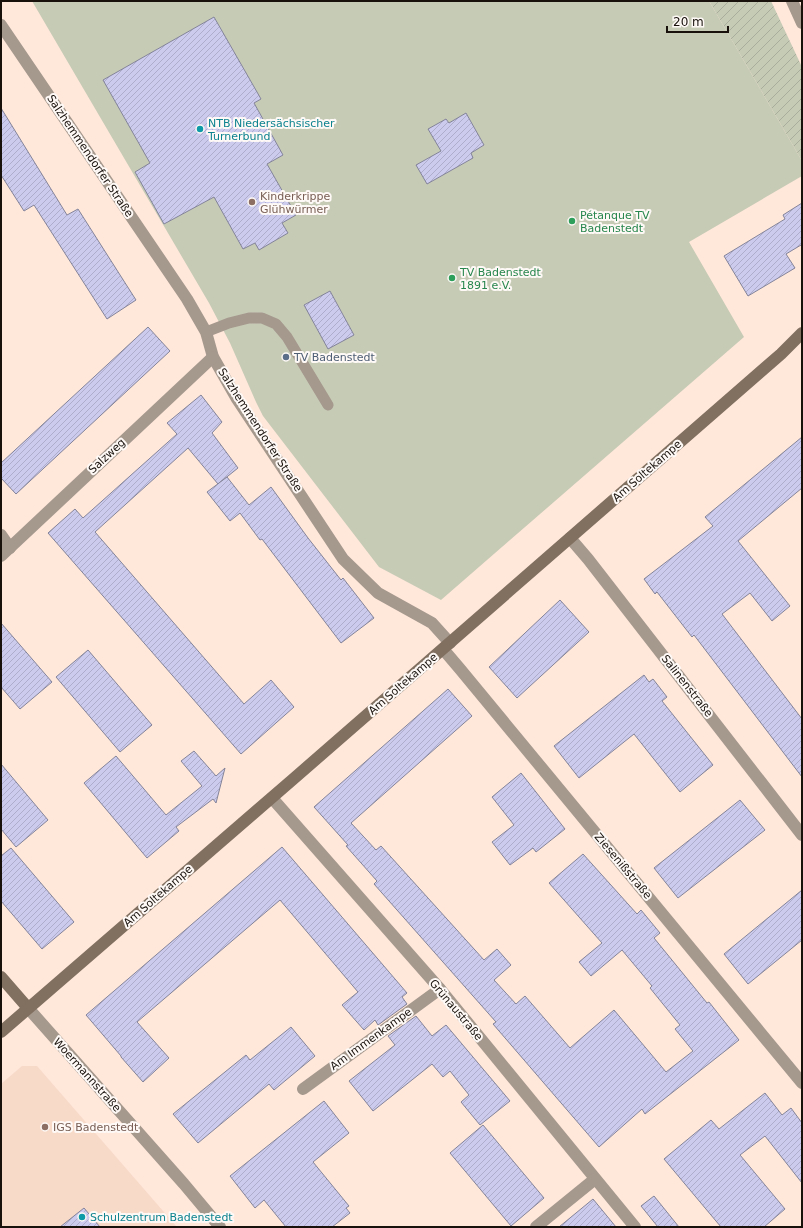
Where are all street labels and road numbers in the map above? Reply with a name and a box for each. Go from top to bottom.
street label: Salzhemmendorfer Straße [44,92,136,220]
street label: Salzhemmendorfer Straße [215,366,305,494]
street label: Salzweg [86,436,128,476]
street label: Am Soltekampe [610,437,684,504]
street label: Am Soltekampe [366,650,440,717]
street label: Salinenstraße [659,652,716,720]
street label: Ziesenißstraße [592,830,654,902]
street label: Am Soltekampe [121,862,195,929]
street label: Grünaustraße [427,977,485,1043]
street label: Am Immenkampe [328,1005,414,1073]
street label: Woermannstraße [51,1036,124,1115]

